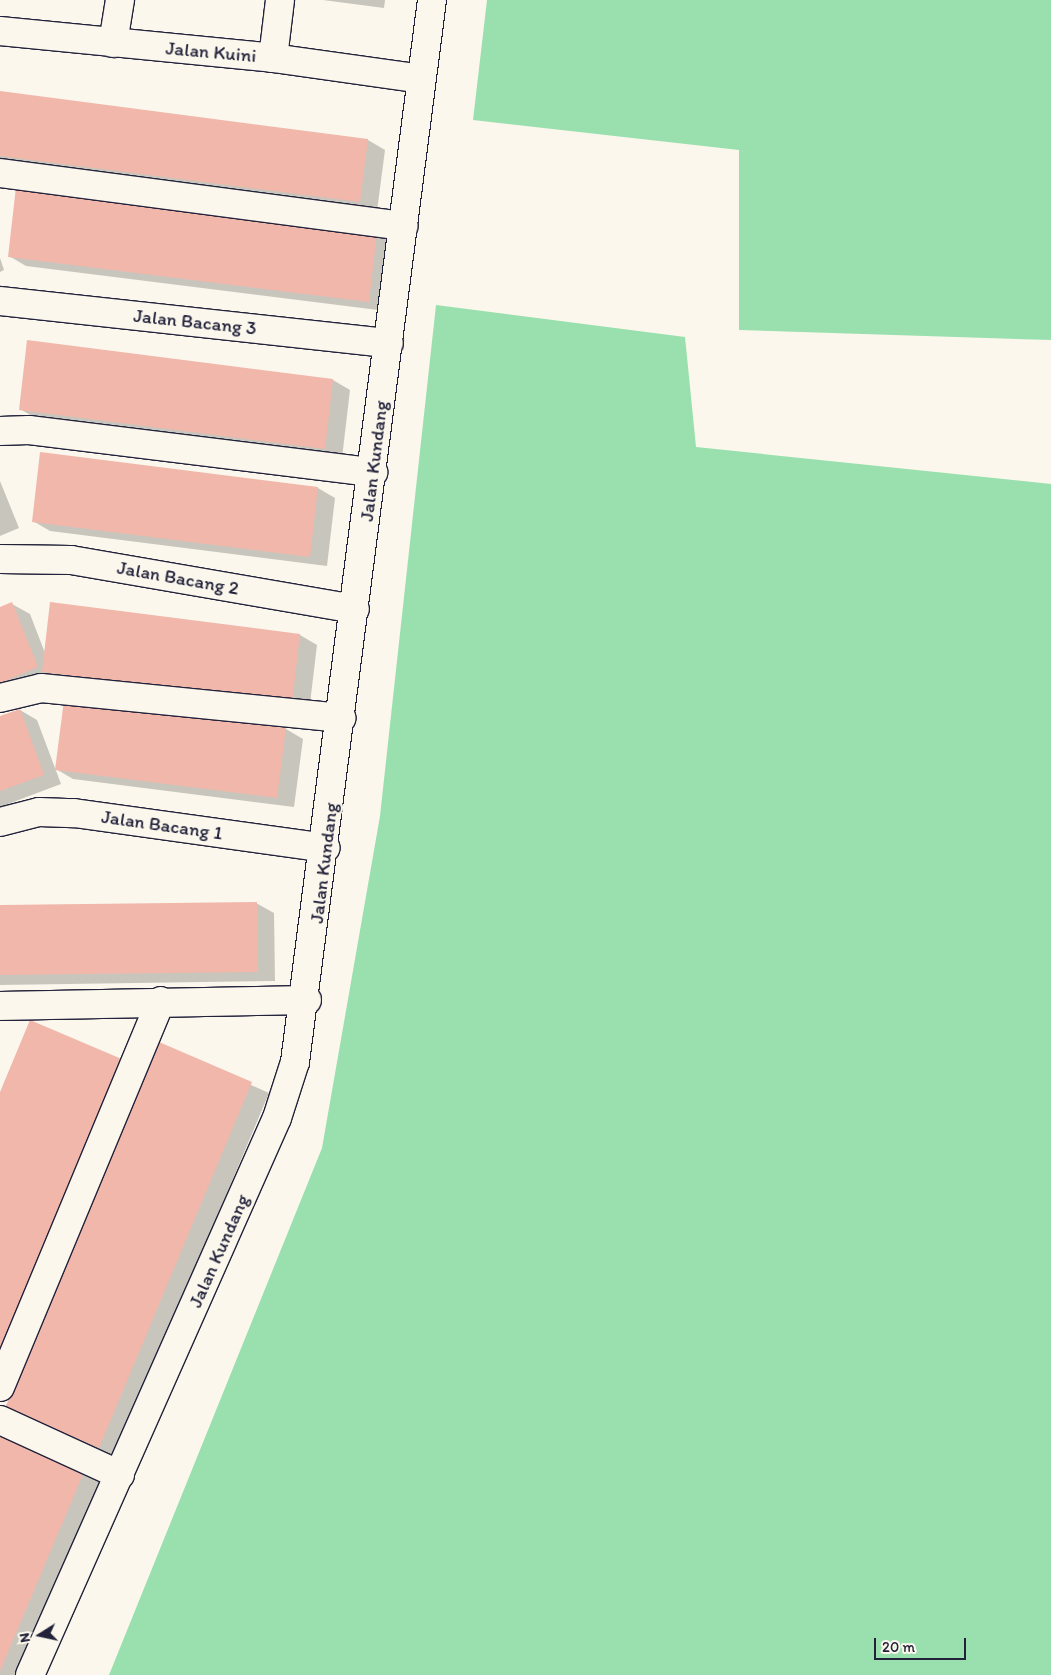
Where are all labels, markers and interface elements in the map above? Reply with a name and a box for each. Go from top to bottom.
street label: Jalan Kuini [165,37,257,67]
street label: Jalan Bacang 3 [133,304,257,340]
street label: Jalan Kundang [355,400,393,522]
street label: Jalan Bacang 2 [116,556,240,600]
street label: Jalan Kundang [305,802,343,924]
street label: Jalan Bacang 1 [100,805,224,845]
street label: Jalan Kundang [184,1191,254,1311]
north arrow [15,1610,65,1660]
scale bar [876,1628,968,1660]
text: N [16,1632,34,1644]
text: 20 m [882,1638,915,1656]

